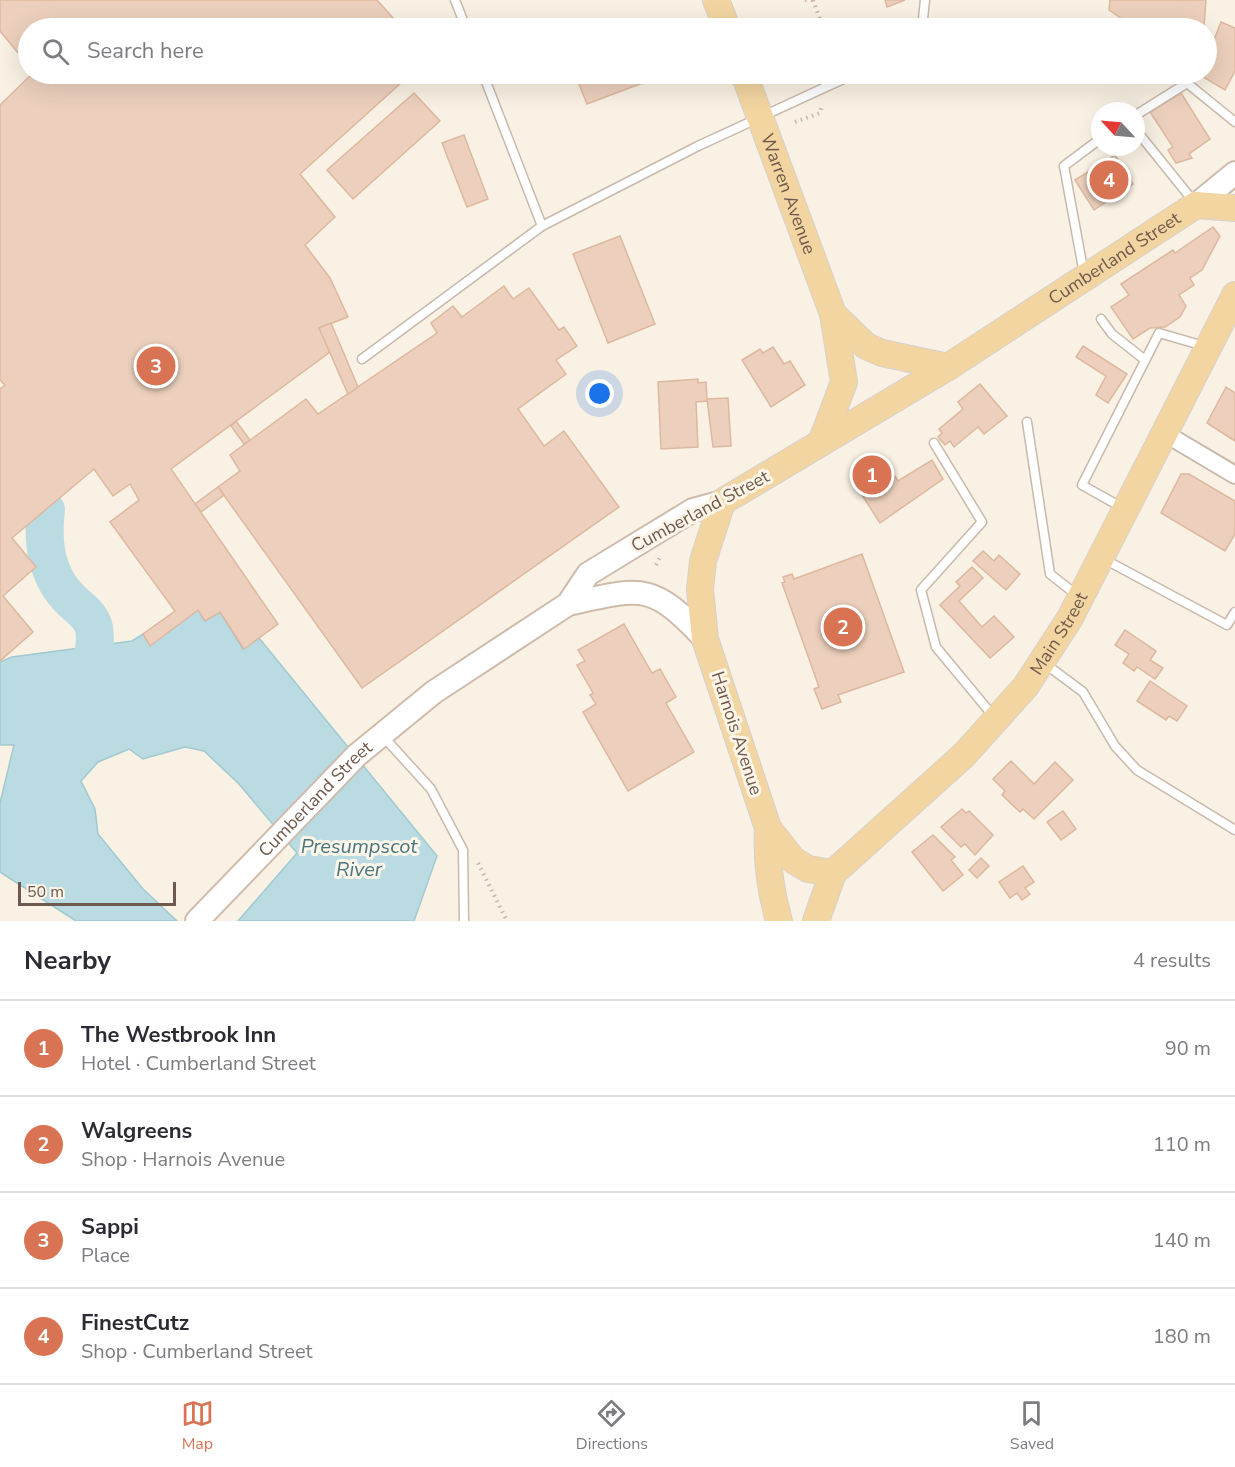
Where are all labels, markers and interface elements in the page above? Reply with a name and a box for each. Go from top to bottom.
search box [18,18,1217,84]
icon: search [39,35,72,68]
text: Search here [87,36,204,66]
north arrow [1091,102,1145,156]
street label: Warren Avenue [755,130,822,258]
pin: 4 [1090,158,1128,202]
street label: Cumberland Street [1044,206,1186,310]
pin: 3 [136,344,176,388]
your location [585,379,614,408]
pin: 1 [852,452,892,498]
street label: Cumberland Street [627,464,774,558]
street label: Main Street [1024,587,1094,680]
pin: 2 [824,604,862,650]
street label: Harnois Avenue [706,668,768,798]
street label: Cumberland Street [253,735,378,862]
water label: Presumpscot River [301,833,418,883]
scale bar [18,879,176,906]
text: 50 m [27,881,64,903]
text: Nearby [24,943,111,978]
text: 4 results [1133,947,1211,974]
text: The Westbrook Inn [81,1020,276,1050]
text: 1 [38,1035,50,1062]
text: 90 m [1165,1035,1211,1062]
text: Hotel · Cumberland Street [81,1050,316,1077]
text: Walgreens [81,1116,192,1146]
text: 2 [38,1131,50,1158]
text: 110 m [1153,1131,1211,1158]
text: Shop · Harnois Avenue [81,1146,285,1173]
text: Sappi [81,1212,139,1242]
text: 3 [38,1227,50,1254]
text: 140 m [1153,1227,1211,1254]
text: Place [81,1242,130,1269]
text: FinestCutz [81,1308,189,1338]
text: 4 [38,1323,50,1350]
text: 180 m [1153,1323,1211,1350]
text: Shop · Cumberland Street [81,1338,313,1365]
tab: Map [181,1397,214,1455]
tab: Directions [576,1397,648,1455]
tab: Saved [1010,1397,1054,1455]

